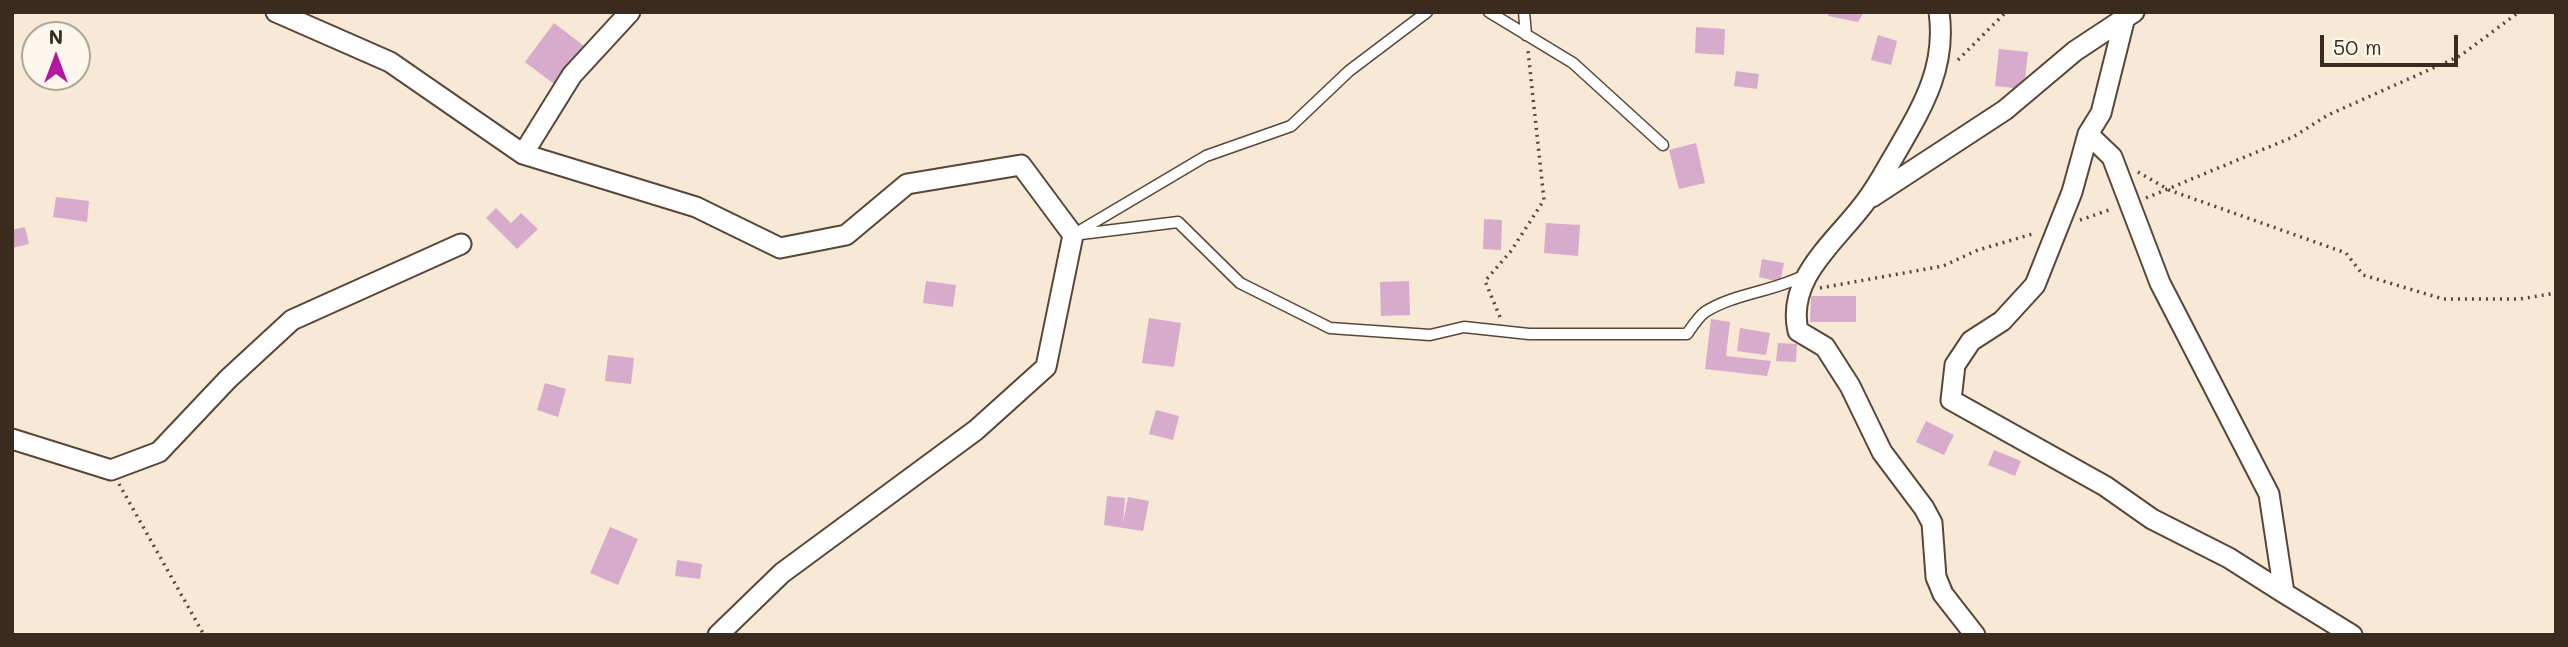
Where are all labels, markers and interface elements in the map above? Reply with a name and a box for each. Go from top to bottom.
north arrow [21,21,91,91]
scale bar [2323,21,2461,65]
text: N [49,24,63,49]
text: 50 m [2333,33,2382,60]

